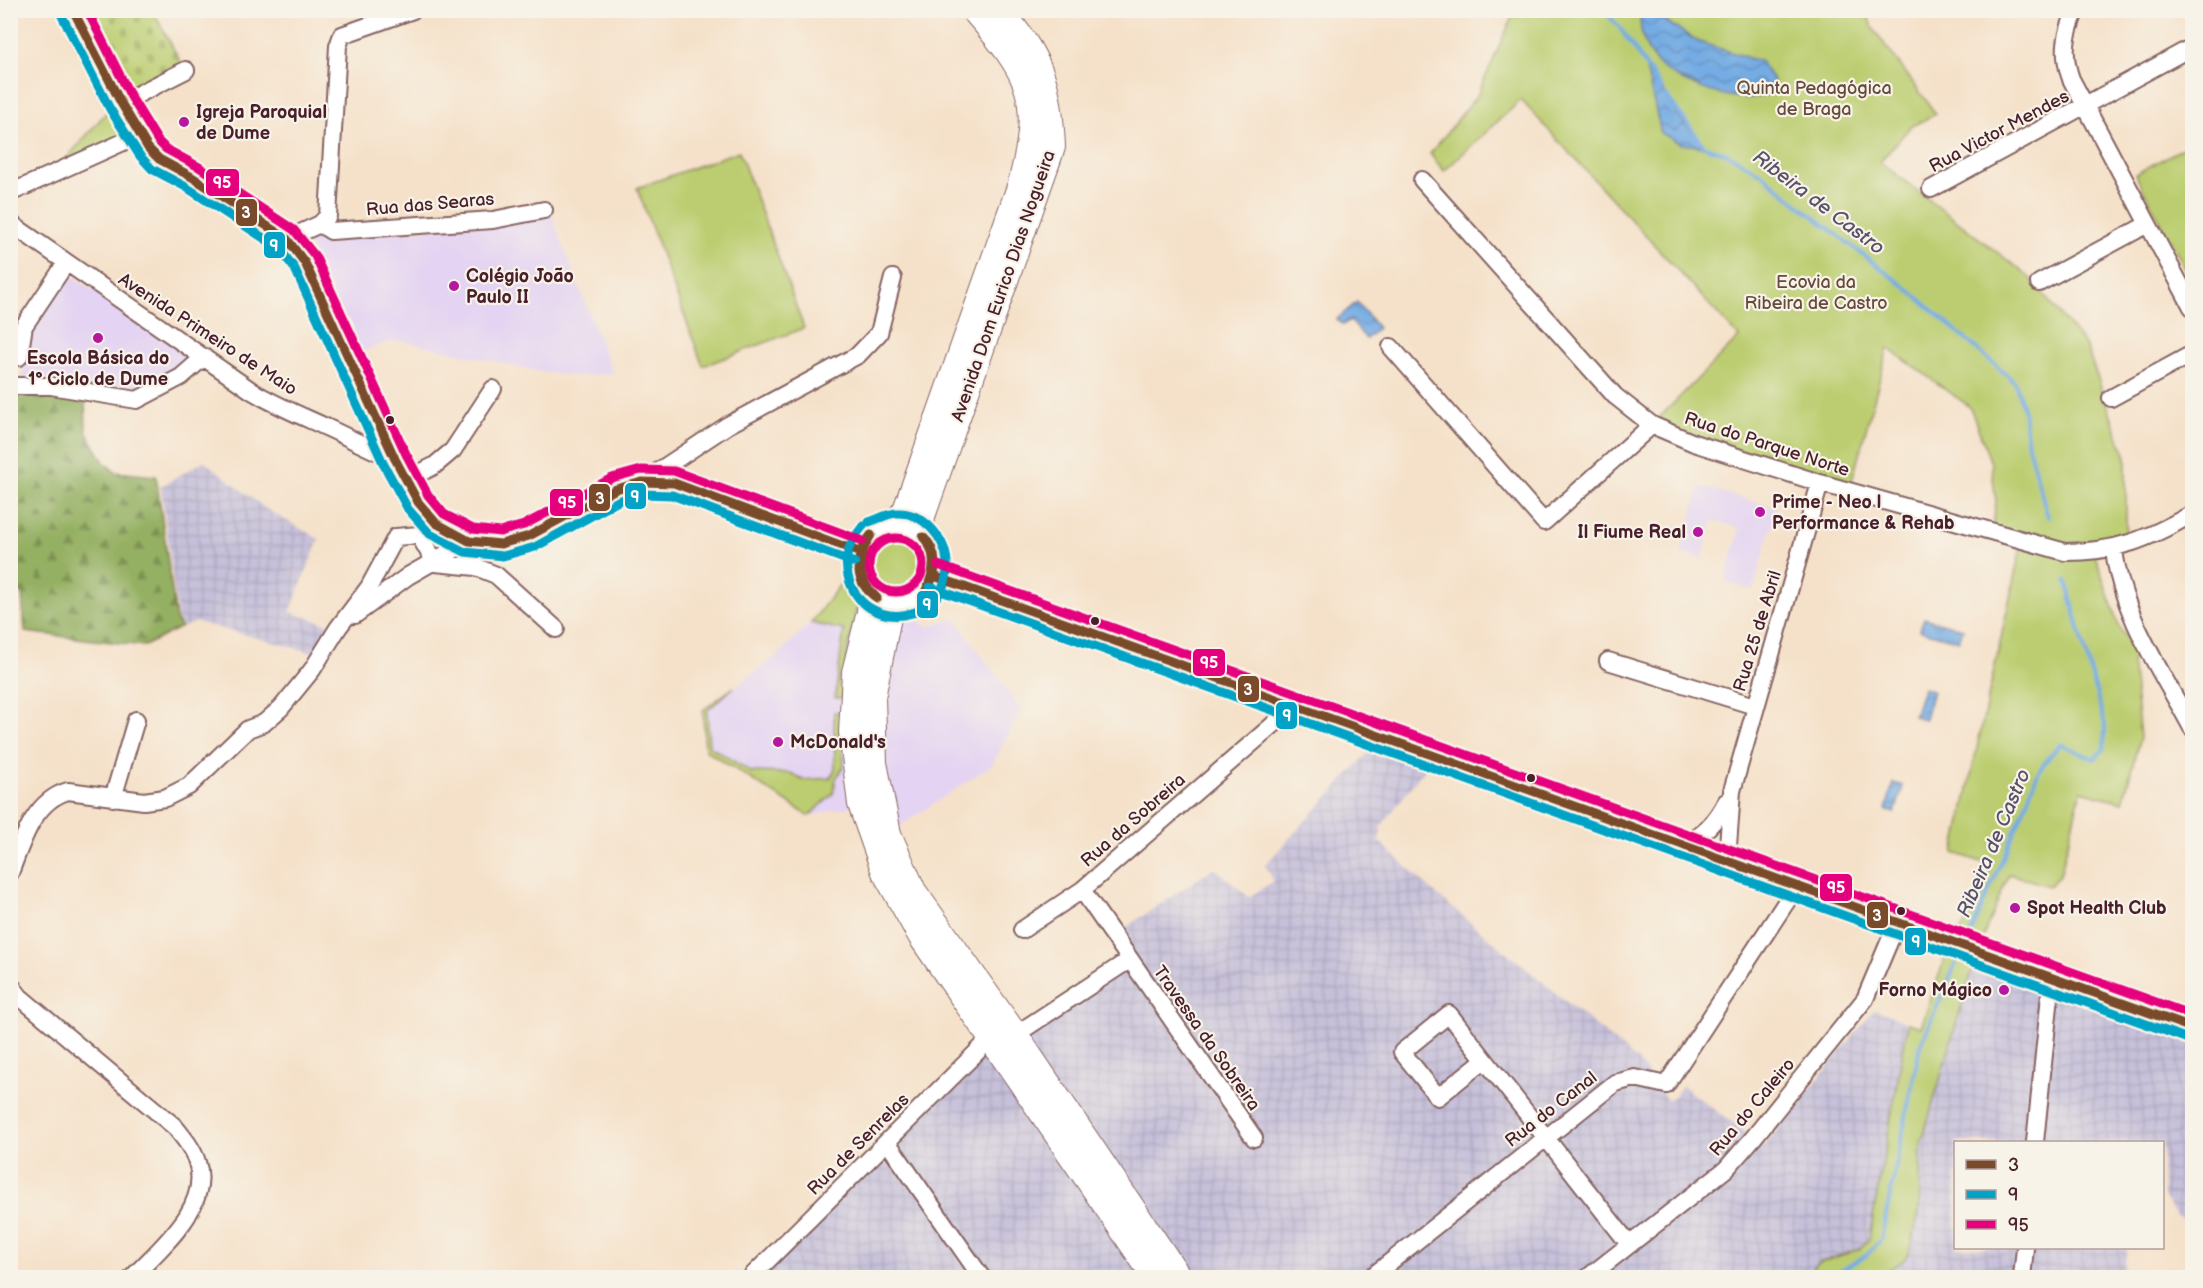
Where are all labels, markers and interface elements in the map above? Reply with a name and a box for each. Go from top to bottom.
park label: Quinta Pedagógica de Braga [1736,78,1892,120]
street label: Rua Victor Mendes [1926,86,2073,177]
place label: Igreja Paroquial de Dume [196,102,327,144]
marker: Igreja Paroquial de Dume [177,115,191,129]
water label: Ribeira de Castro [1748,145,1889,260]
street label: Avenida Dom Eurico Dias Nogueira [947,148,1060,425]
line badge: 95 [205,168,240,197]
text: 95 [213,174,231,193]
street label: Rua das Searas [365,188,495,221]
line badge: 3 [235,198,258,227]
text: 3 [241,204,251,223]
line badge: 9 [263,231,286,259]
text: 9 [269,237,279,256]
place label: Colégio João Paulo II [466,266,574,308]
street label: Avenida Primeiro de Maio [115,269,301,400]
park label: Ecovia da Ribeira de Castro [1745,272,1887,314]
marker: Colégio João Paulo II [447,279,461,293]
marker: Escola Básica do 1º Ciclo de Dume [91,331,105,345]
place label: Escola Básica do 1º Ciclo de Dume [27,348,169,390]
street label: Rua do Parque Norte [1682,408,1852,481]
unlabelled marker [384,414,396,426]
line badge: 9 [624,482,647,510]
line badge: 3 [588,483,611,512]
line badge: 95 [549,488,584,517]
text: 9 [630,488,640,507]
text: 3 [595,490,605,509]
place label: Prime - Neo | Performance & Rehab [1772,492,1955,534]
text: 95 [558,494,576,513]
marker: Prime - Neo | Performance & Rehab [1753,505,1767,519]
place label: Il Fiume Real [1578,522,1686,543]
marker: Il Fiume Real [1691,525,1705,539]
street label: Rua 25 de Abril [1729,568,1786,694]
line badge: 9 [916,590,939,619]
text: 9 [922,596,932,615]
unlabelled marker [1089,615,1101,627]
line badge: 95 [1192,648,1226,677]
text: 95 [1200,654,1218,673]
line badge: 3 [1237,675,1260,703]
text: 3 [1243,681,1253,700]
line badge: 9 [1275,701,1298,730]
text: 9 [1282,707,1292,726]
place label: McDonald's [790,732,886,753]
marker: McDonald's [771,735,785,749]
water label: Ribeira de Castro [1952,766,2036,921]
street label: Rua da Sobreira [1077,769,1190,871]
unlabelled marker [1525,772,1537,784]
line badge: 95 [1819,873,1853,902]
text: 95 [1827,879,1845,898]
place label: Spot Health Club [2027,898,2167,919]
line badge: 3 [1866,901,1889,929]
marker: Spot Health Club [2008,901,2022,915]
unlabelled marker [1895,905,1907,917]
text: 3 [1872,907,1882,926]
line badge: 9 [1904,927,1927,956]
text: 9 [1911,933,1921,952]
street label: Travessa da Sobreira [1149,962,1264,1115]
place label: Forno Mágico [1878,980,1992,1001]
marker: Forno Mágico [1997,983,2011,997]
street label: Rua do Caleiro [1705,1054,1799,1161]
street label: Rua do Canal [1501,1067,1601,1152]
street label: Rua de Senrelas [803,1089,914,1199]
legend [1954,1141,2164,1249]
text: 3 [2008,1155,2019,1176]
text: 9 [2008,1185,2018,1206]
text: 95 [2008,1215,2029,1236]

